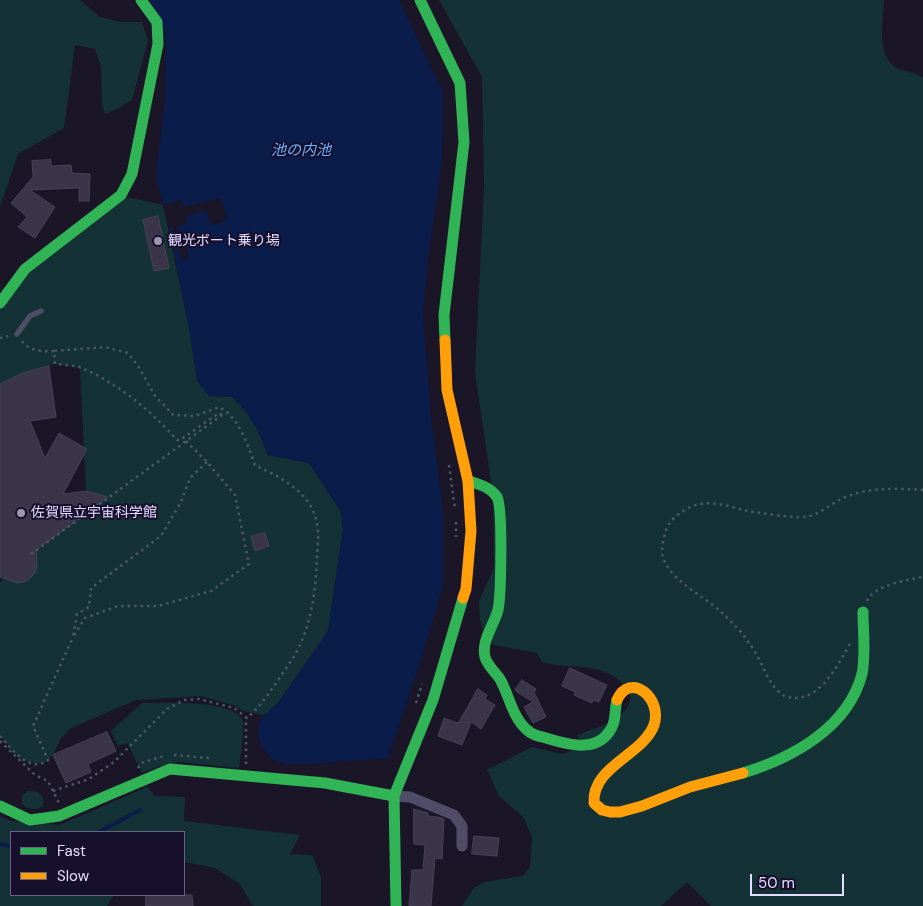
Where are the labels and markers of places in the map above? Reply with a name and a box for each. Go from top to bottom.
place label: 観光ボート乗り場 [168,233,280,249]
marker: 観光ボート乗り場 [152,235,164,247]
place label: 佐賀県立宇宙科学館 [31,505,157,521]
marker: 佐賀県立宇宙科学館 [15,507,27,519]

